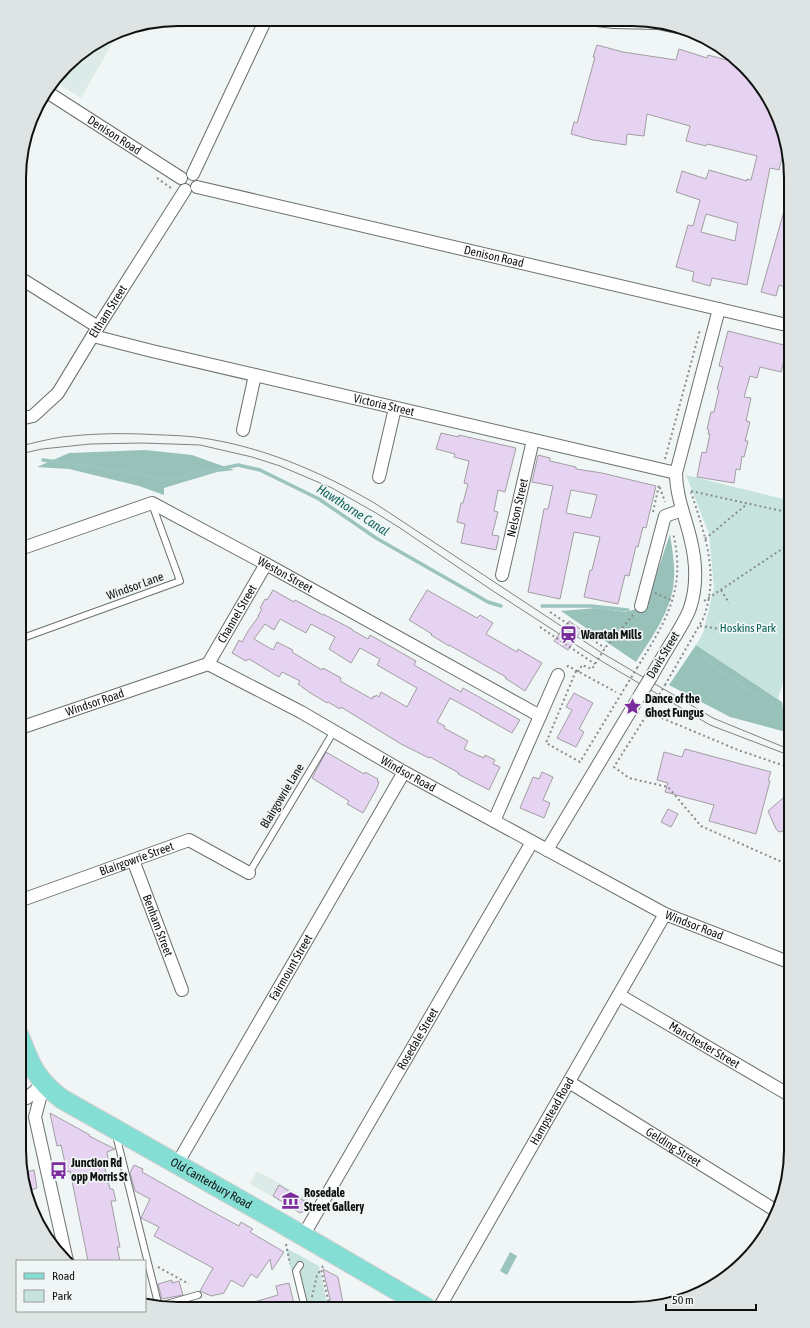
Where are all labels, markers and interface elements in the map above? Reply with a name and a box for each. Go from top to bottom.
street label: Denison Road [85,113,144,158]
street label: Denison Road [463,243,525,270]
street label: Eltham Street [86,282,130,340]
street label: Victoria Street [352,391,416,419]
street label: Nelson Street [504,477,531,538]
water label: Hawthorne Canal [314,481,392,539]
street label: Weston Street [255,554,316,596]
street label: Windsor Lane [105,569,165,603]
street label: Channel Street [215,582,260,646]
park label: Hoskins Park [720,621,777,635]
station icon: Waratah Mills [558,625,578,645]
place label: Waratah Mills [580,628,642,642]
street label: Davis Street [644,629,683,681]
street label: Windsor Road [64,686,126,719]
place label: Dance of the Ghost Fungus [645,692,704,720]
place icon: Dance of the Ghost Fungus [622,696,642,716]
street label: Windsor Road [378,753,438,795]
street label: Blairgowrie Lane [257,761,307,831]
street label: Blairgowrie Street [98,839,176,879]
street label: Benham Street [140,893,176,959]
street label: Windsor Road [663,908,725,943]
street label: Fairmount Street [266,932,316,1003]
street label: Rosedale Street [394,1005,441,1072]
street label: Manchester Street [666,1019,743,1072]
street label: Hampstead Road [527,1075,577,1147]
street label: Gelding Street [643,1125,704,1170]
street label: Old Canterbury Road [168,1155,254,1212]
place label: Junction Rd opp Morris St [70,1156,128,1184]
bus stop icon: Junction Rd opp Morris St [48,1160,68,1180]
place label: Rosedale Street Gallery [304,1186,364,1214]
museum icon: Rosedale Street Gallery [281,1190,301,1210]
legend [16,1260,146,1312]
text: Road [52,1269,75,1283]
scale bar [666,1286,756,1312]
text: Park [52,1289,73,1303]
text: 50 m [672,1293,694,1307]

